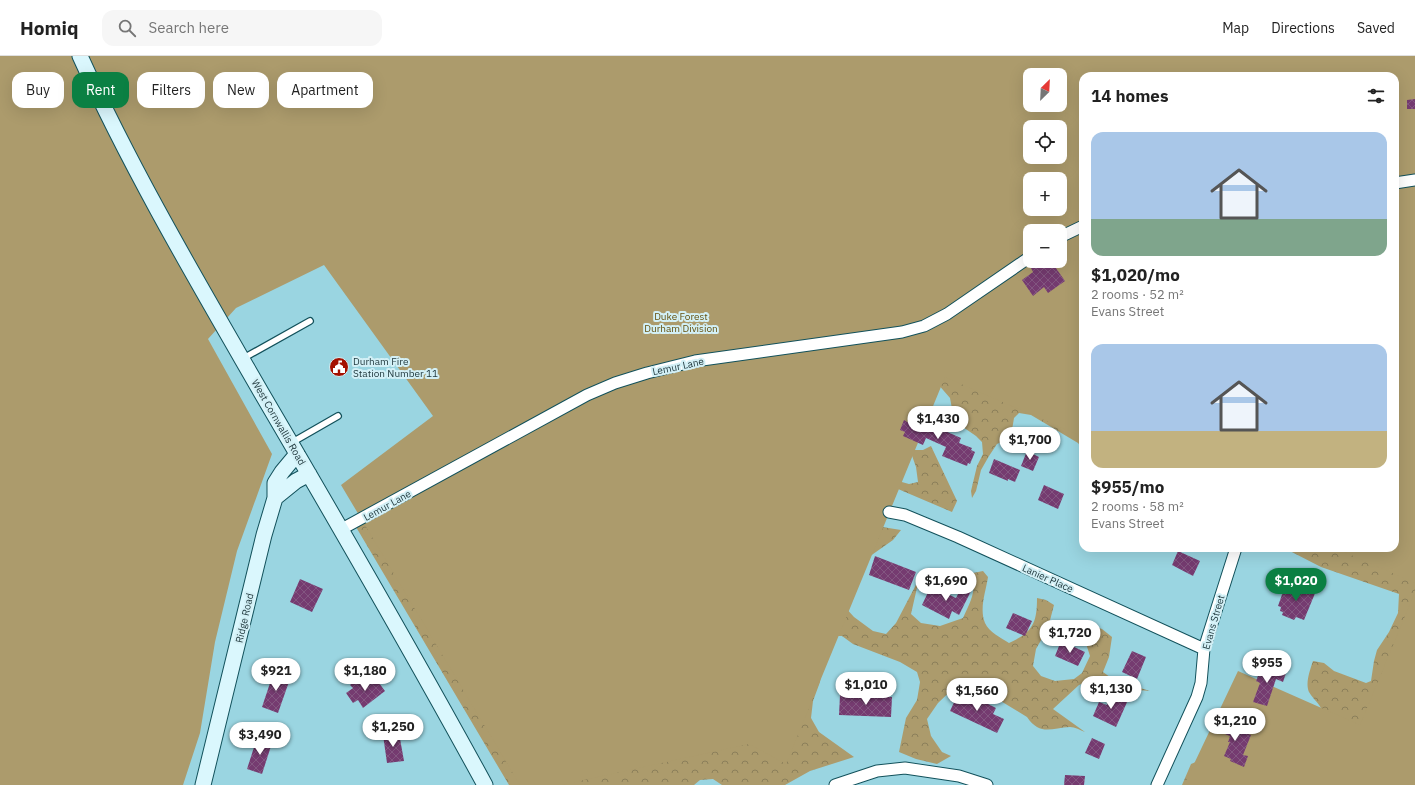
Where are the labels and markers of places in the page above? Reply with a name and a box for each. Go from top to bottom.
place label: Durham Fire Station Number 11 [353,355,438,380]
public building icon: Durham Fire Station Number 11 [328,356,350,378]
pin: $1,430 [905,406,971,440]
pin: $1,700 [997,427,1063,461]
pin: $1,690 [913,568,979,602]
pin: $1,020 [1263,568,1329,602]
pin: $1,720 [1037,620,1103,654]
pin: $955 [1243,650,1291,684]
pin: $921 [252,658,300,692]
pin: $1,180 [332,658,398,692]
pin: $1,010 [833,672,899,706]
pin: $1,130 [1078,676,1144,710]
pin: $1,560 [944,678,1010,712]
pin: $1,210 [1202,708,1268,742]
pin: $1,250 [360,714,426,748]
pin: $3,490 [227,722,293,756]

